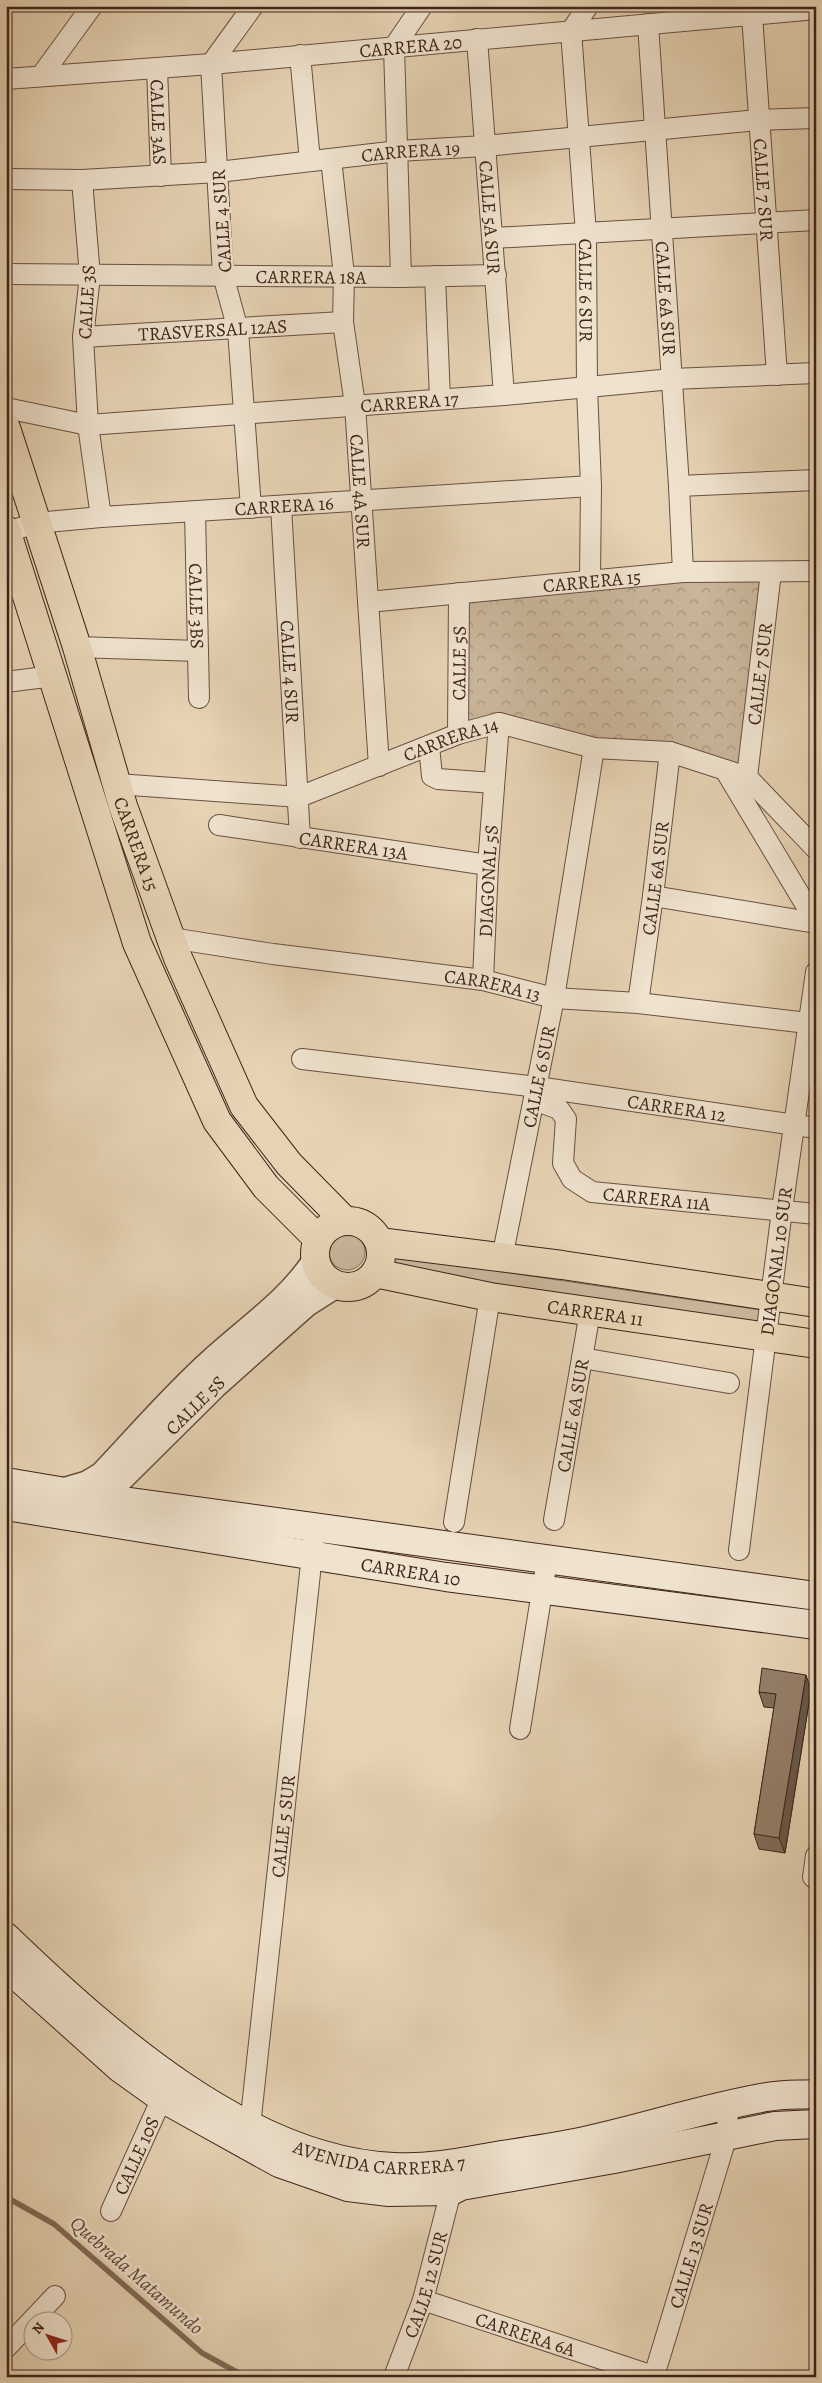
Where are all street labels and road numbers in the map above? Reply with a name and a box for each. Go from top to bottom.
street label: CARRERA 20 [358,29,463,64]
street label: CALLE 3AS [143,79,173,165]
street label: CARRERA 19 [360,135,461,169]
street label: CALLE 7 SUR [747,138,780,242]
street label: CALLE 5A SUR [472,160,507,276]
street label: CALLE 4 SUR [205,168,239,273]
street label: CALLE 6 SUR [572,238,599,343]
street label: CALLE 6A SUR [649,240,682,357]
street label: CALLE 3S [72,264,102,340]
street label: CARRERA 18A [255,264,367,291]
street label: TRASVERSAL 12AS [138,313,288,348]
street label: CARRERA 17 [359,386,460,419]
street label: CALLE 4A SUR [343,433,377,550]
street label: CARRERA 16 [234,490,335,523]
street label: CALLE 3BS [182,563,210,649]
street label: CARRERA 15 [542,564,642,599]
street label: CALLE 4 SUR [274,619,305,725]
street label: CALLE 7 SUR [741,621,779,726]
street label: CALLE 5S [446,626,473,700]
street label: CARRERA 14 [400,712,502,768]
street label: CARRERA 15 [107,794,165,895]
street label: CALLE 6A SUR [636,819,676,937]
street label: DIAGONAL 5S [473,824,505,938]
street label: CARRERA 13A [297,825,410,867]
street label: CARRERA 13 [443,963,543,1008]
street label: CALLE 6 SUR [516,1023,562,1130]
street label: CARRERA 12 [626,1088,728,1129]
street label: CARRERA 11A [601,1181,712,1218]
street label: DIAGONAL 10 SUR [754,1185,799,1337]
street label: CARRERA 11 [545,1293,646,1333]
street label: CALLE 6A SUR [550,1357,596,1475]
street label: CALLE 5S [160,1370,231,1441]
street label: CARRERA 10 [359,1551,462,1593]
street label: CALLE 5 SUR [265,1773,302,1879]
street label: CALLE 10S [108,2113,166,2199]
street label: AVENIDA CARRERA 7 [289,2134,467,2181]
street label: CALLE 13 SUR [663,2199,720,2312]
street label: CALLE 12 SUR [398,2228,454,2342]
street label: CARRERA 6A [472,2306,579,2364]

